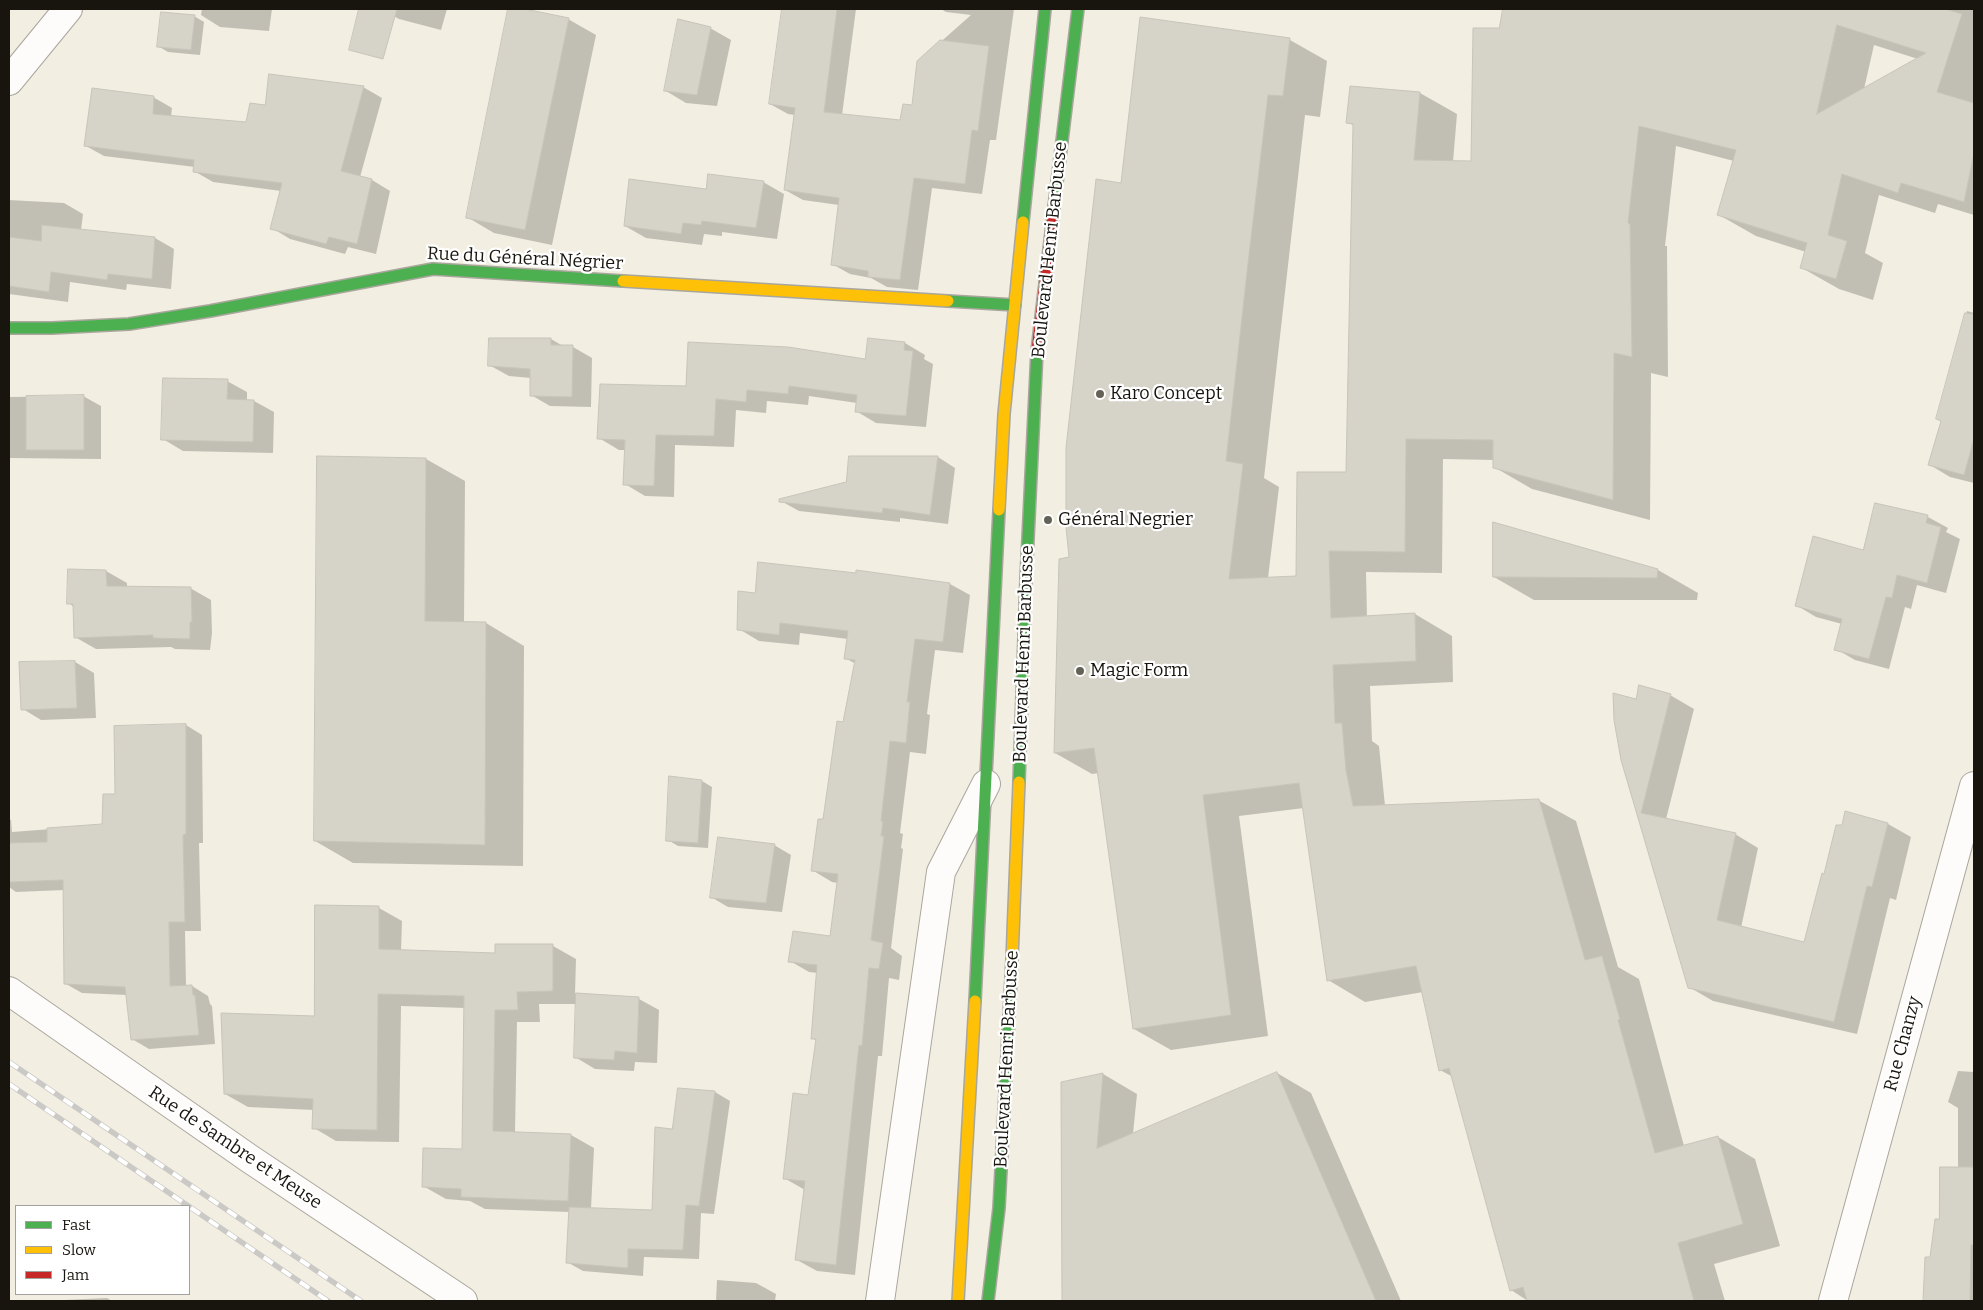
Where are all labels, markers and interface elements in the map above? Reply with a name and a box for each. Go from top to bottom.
street label: Boulevard Henri Barbusse [1028,141,1072,359]
street label: Rue du Général Négrier [426,243,624,275]
place label: Karo Concept [1110,383,1222,405]
marker: Karo Concept [1094,388,1106,400]
place label: Général Negrier [1058,509,1193,531]
marker: Général Negrier [1042,514,1054,526]
street label: Boulevard Henri Barbusse [1009,545,1039,763]
place label: Magic Form [1090,660,1188,682]
marker: Magic Form [1074,665,1086,677]
street label: Boulevard Henri Barbusse [991,950,1023,1168]
street label: Rue Chanzy [1880,994,1926,1094]
street label: Rue de Sambre et Meuse [144,1082,326,1214]
legend [15,1205,190,1295]
text: Fast [62,1216,91,1234]
text: Slow [62,1241,96,1259]
text: Jam [62,1266,89,1284]

